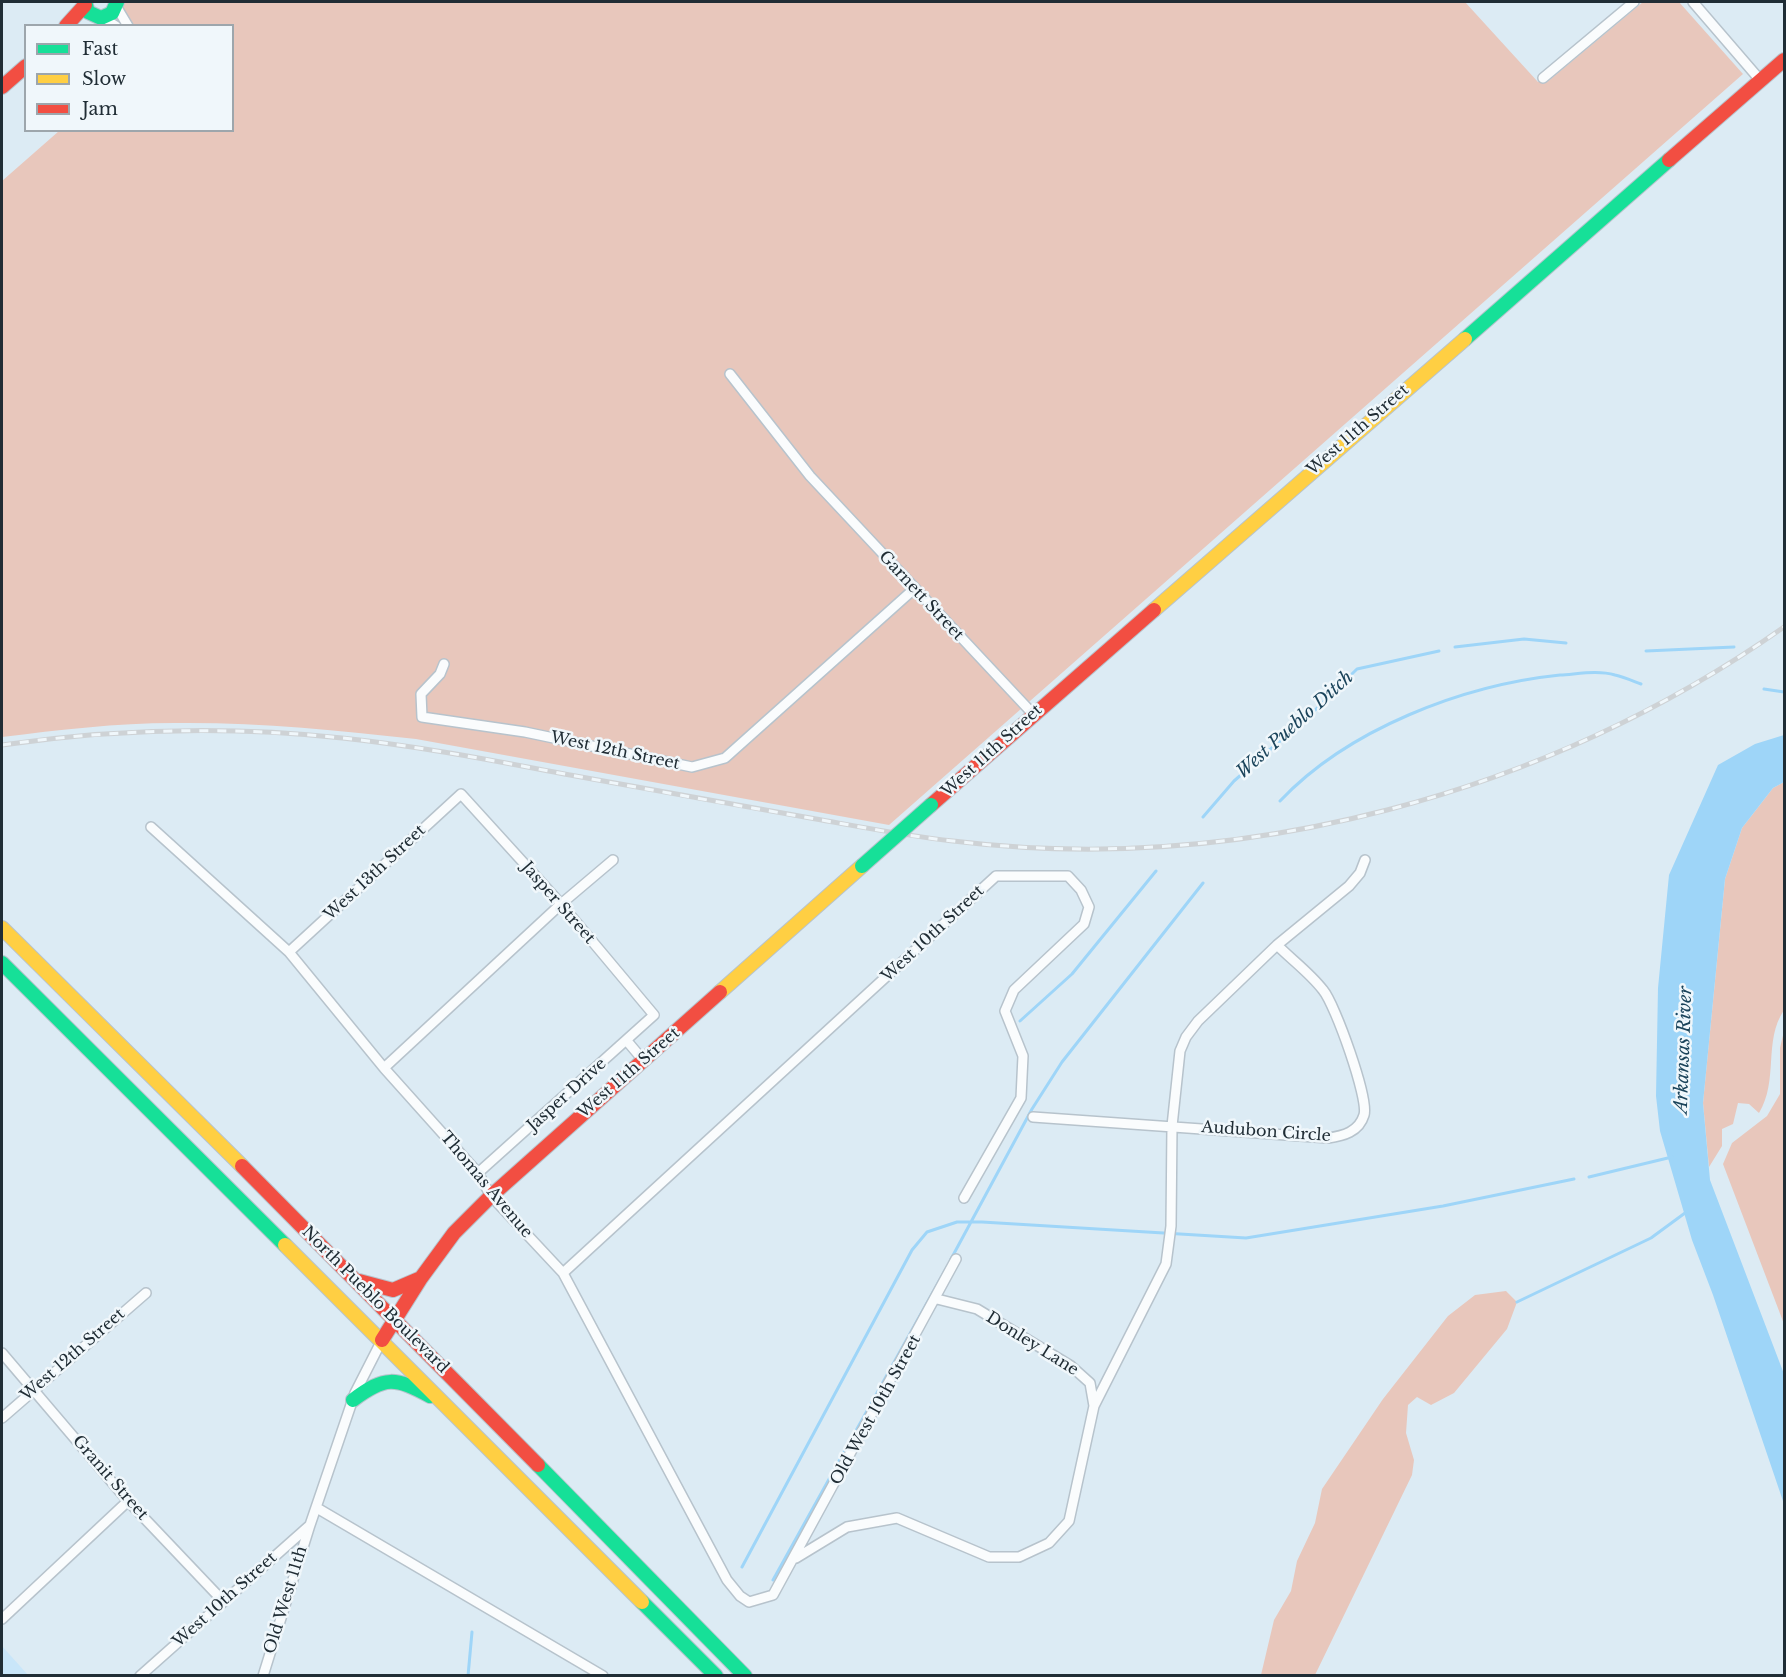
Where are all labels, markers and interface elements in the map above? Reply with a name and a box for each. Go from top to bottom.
legend [24,24,234,132]
text: Fast [82,38,118,60]
text: Slow [82,68,126,90]
text: Jam [82,98,118,120]
street label: West 11th Street [1303,381,1413,479]
street label: Garnett Street [875,547,967,645]
water label: West Pueblo Ditch [1232,667,1358,783]
street label: West 11th Street [938,701,1046,801]
street label: West 12th Street [549,728,681,774]
street label: West 13th Street [320,821,430,925]
street label: Jasper Street [517,858,599,948]
street label: West 10th Street [878,882,988,986]
water label: Arkansas River [1671,986,1697,1114]
street label: West 11th Street [574,1024,684,1122]
street label: Jasper Drive [523,1054,611,1136]
street label: Audubon Circle [1201,1118,1331,1146]
street label: Thomas Avenue [436,1128,536,1242]
street label: North Pueblo Boulevard [298,1223,452,1377]
street label: West 12th Street [17,1305,129,1405]
street label: Donley Lane [982,1308,1082,1380]
street label: Old West 10th Street [827,1332,925,1488]
street label: Granit Street [68,1432,152,1524]
street label: Old West 11th [261,1544,311,1656]
street label: West 10th Street [169,1548,281,1652]

